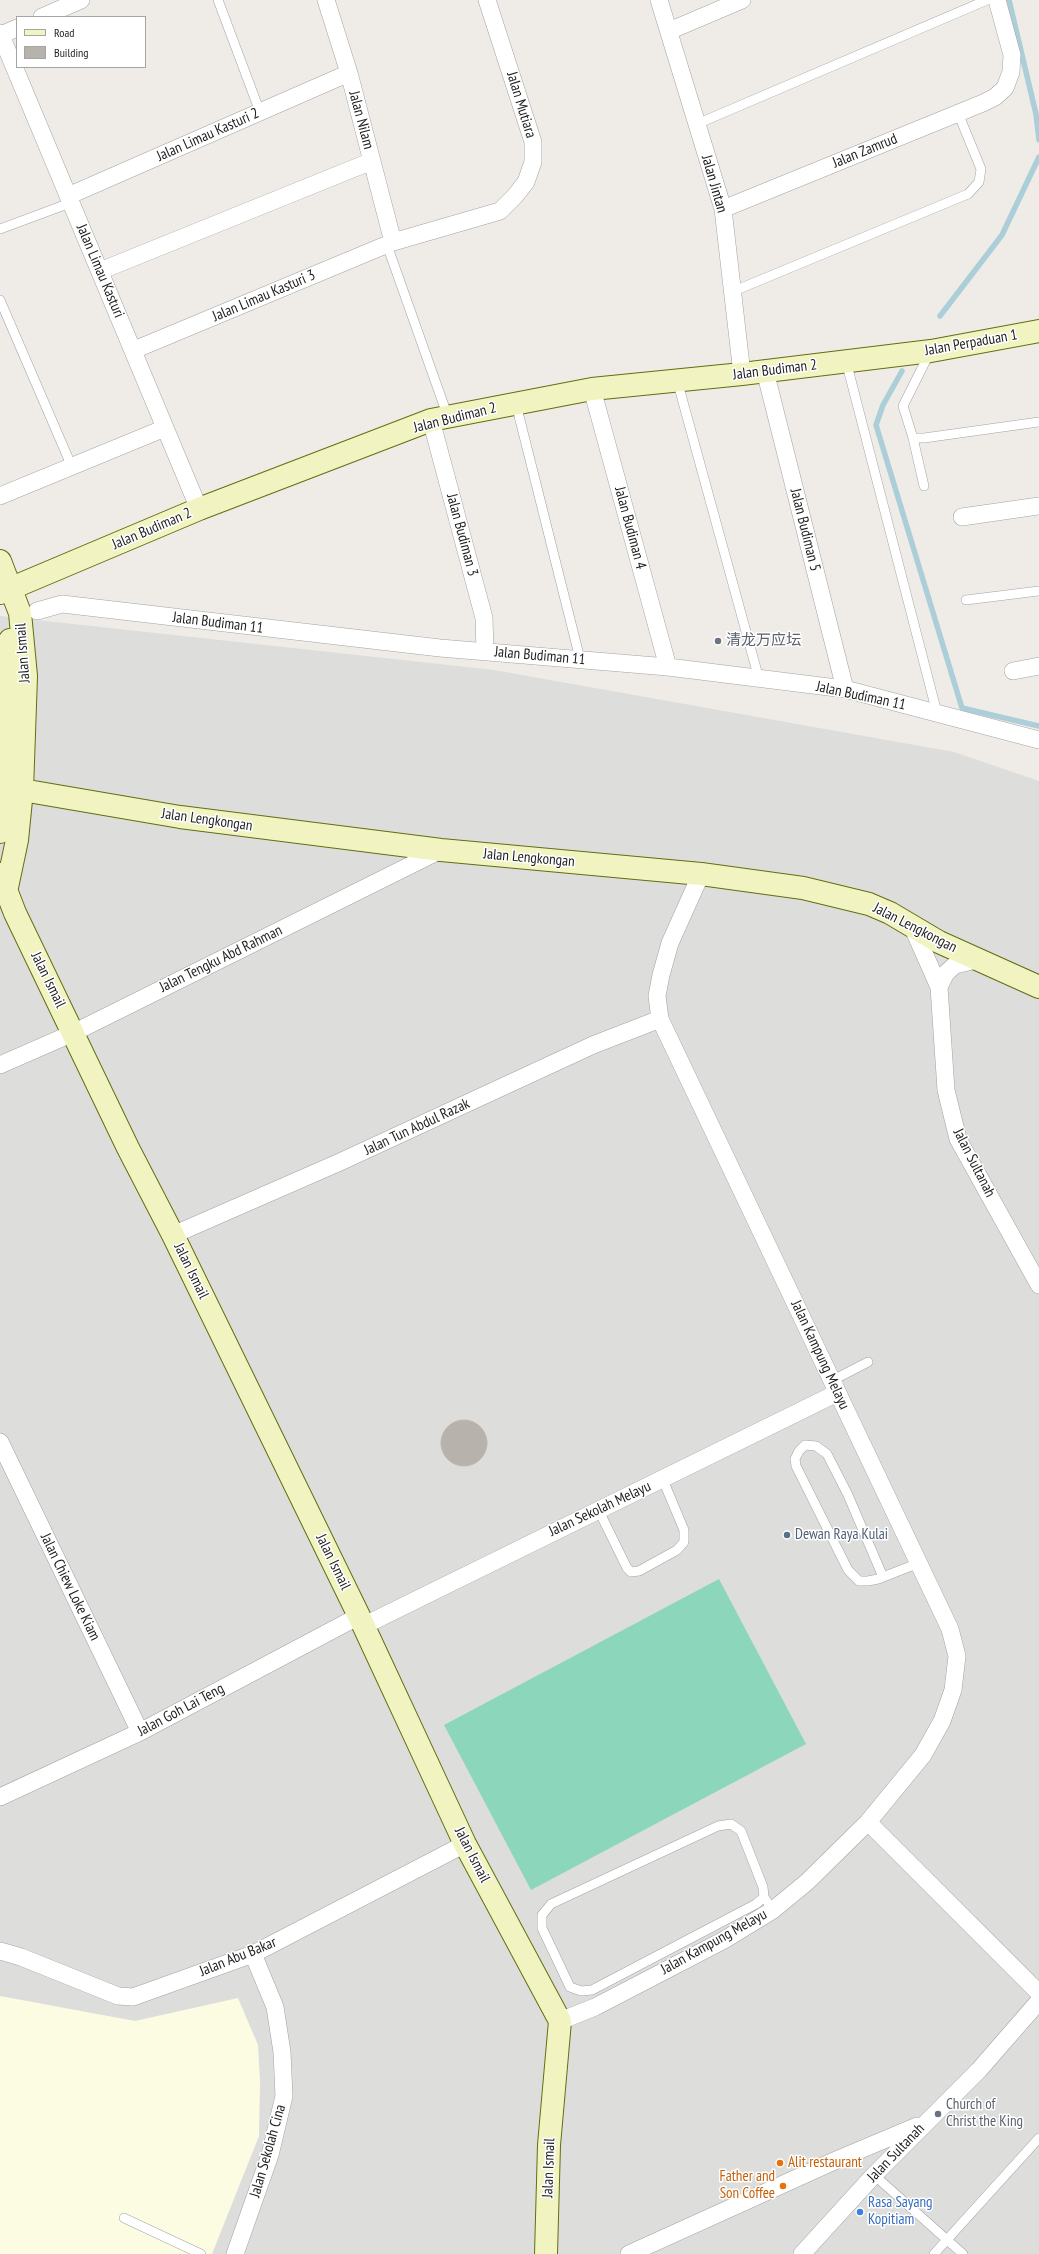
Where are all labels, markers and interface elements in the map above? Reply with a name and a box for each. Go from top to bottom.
legend [16,16,146,68]
text: Road [54,25,74,40]
text: Building [54,45,89,60]
street label: Jalan Mutiara [502,70,540,140]
street label: Jalan Nilam [345,89,377,151]
street label: Jalan Limau Kasturi 2 [154,104,262,166]
street label: Jalan Zamrud [830,130,900,172]
street label: Jalan Jintan [697,153,731,215]
street label: Jalan Limau Kasturi [72,221,128,321]
street label: Jalan Limau Kasturi 3 [210,266,318,326]
street label: Jalan Perpaduan 1 [923,326,1019,360]
street label: Jalan Budiman 2 [732,356,818,384]
street label: Jalan Budiman 2 [412,399,498,437]
street label: Jalan Budiman 4 [610,485,650,571]
street label: Jalan Budiman 5 [786,487,824,573]
street label: Jalan Budiman 3 [442,492,482,578]
street label: Jalan Budiman 2 [110,504,194,554]
street label: Jalan Budiman 11 [172,609,264,637]
street label: Jalan Ismail [12,622,34,684]
place label: 清龙万应坛 [726,632,801,650]
marker: 清龙万应坛 [713,636,723,646]
street label: Jalan Budiman 11 [494,643,586,669]
street label: Jalan Budiman 11 [815,678,907,714]
street label: Jalan Lengkongan [160,805,254,835]
street label: Jalan Lengkongan [483,845,575,871]
street label: Jalan Lengkongan [870,899,960,957]
street label: Jalan Tengku Abd Rahman [157,921,285,997]
street label: Jalan Ismail [27,949,69,1011]
street label: Jalan Tun Abdul Razak [361,1095,473,1159]
street label: Jalan Sultanah [949,1126,999,1200]
street label: Jalan Ismail [170,1240,212,1302]
street label: Jalan Kampung Melayu [787,1298,853,1412]
street label: Jalan Sekolah Melayu [546,1478,654,1540]
place label: Dewan Raya Kulai [795,1526,888,1544]
street label: Jalan Chiew Loke Kiam [36,1530,104,1644]
marker: Dewan Raya Kulai [782,1530,792,1540]
street label: Jalan Ismail [312,1531,354,1593]
street label: Jalan Goh Lai Teng [135,1680,227,1740]
street label: Jalan Ismail [450,1824,494,1886]
street label: Jalan Kampung Melayu [658,1905,770,1979]
street label: Jalan Abu Bakar [197,1933,279,1981]
place label: Church of Christ the King [946,2096,1023,2131]
street label: Jalan Sekolah Cina [246,2103,290,2199]
marker: Church of Christ the King [933,2109,943,2119]
street label: Jalan Sultanah [864,2120,928,2186]
street label: Jalan Ismail [539,2138,559,2198]
place label: Alit restaurant [788,2154,862,2172]
marker: Alit restaurant [775,2158,785,2168]
place label: Father and Son Coffee [720,2168,775,2203]
marker: Father and Son Coffee [778,2181,788,2191]
place label: Rasa Sayang Kopitiam [868,2194,933,2229]
marker: Rasa Sayang Kopitiam [855,2207,865,2217]

